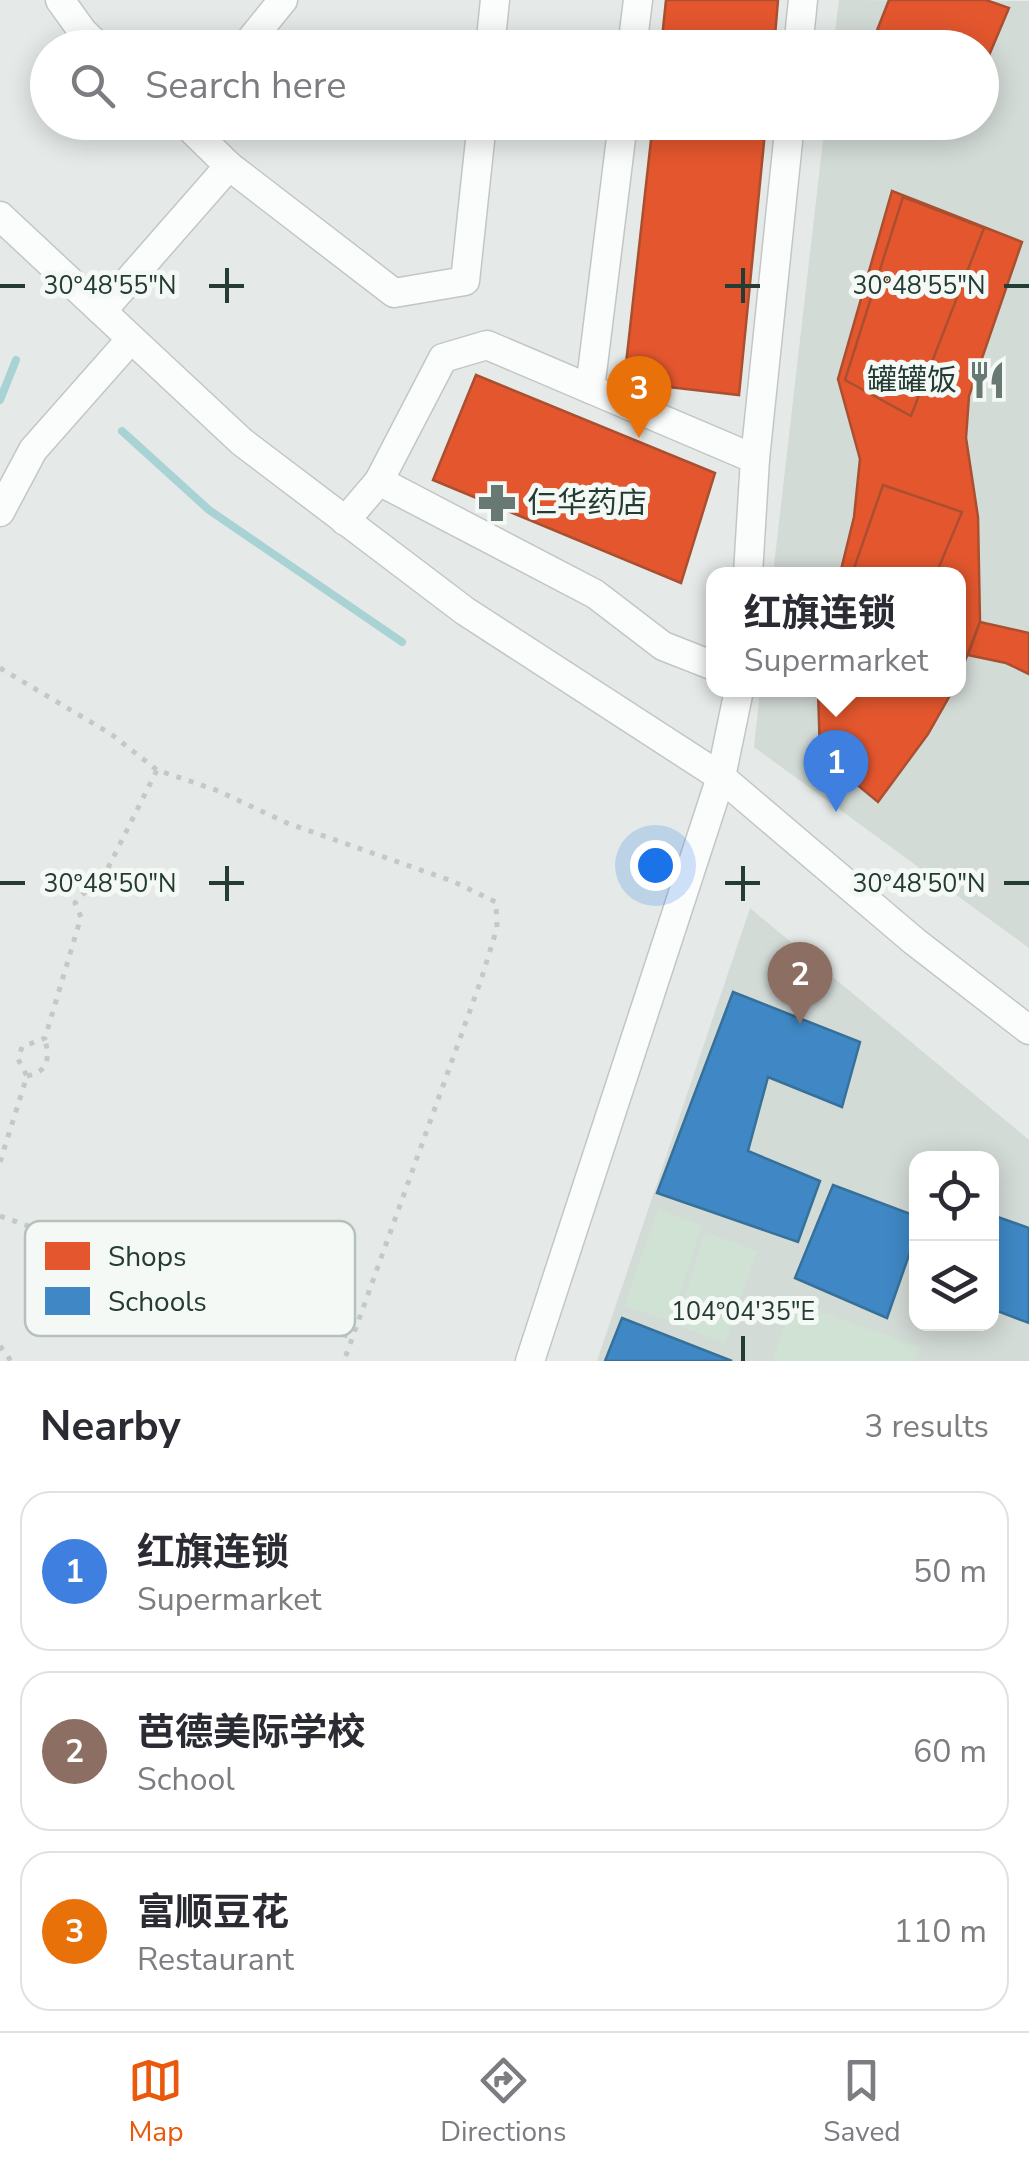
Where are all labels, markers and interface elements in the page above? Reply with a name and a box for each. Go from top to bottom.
search box [30,30,999,140]
icon: search [65,58,120,113]
text: Search here [145,60,346,111]
text: 30°48'55"N [43,269,177,303]
text: 30°48'55"N [852,269,986,303]
pin: 3 [606,356,672,438]
restaurant icon: 罐罐饭 [966,359,1008,401]
place label: 罐罐饭 [867,360,957,401]
pharmacy icon: 仁华药店 [476,482,518,524]
place label: 仁华药店 [527,483,647,524]
popup [706,567,966,697]
text: 红旗连锁 [744,588,896,639]
text: Supermarket [744,639,928,682]
pin: 1 [804,730,868,812]
your location [630,840,681,891]
text: 30°48'50"N [43,867,177,901]
text: 30°48'50"N [852,867,986,901]
pin: 2 [768,942,832,1024]
map controls [909,1151,999,1331]
button: locate [909,1151,999,1241]
legend [25,1221,355,1336]
text: Shops [108,1238,186,1276]
button: layers [909,1241,999,1331]
text: Schools [108,1283,207,1321]
text: 104°04'35"E [671,1295,815,1329]
text: Nearby [40,1398,181,1455]
text: 3 results [864,1405,989,1448]
text: 红旗连锁 [137,1527,289,1578]
text: 1 [65,1550,84,1593]
text: 50 m [913,1550,987,1593]
text: Supermarket [137,1578,321,1621]
text: 芭德美际学校 [137,1707,365,1758]
text: 2 [65,1730,84,1773]
text: 60 m [913,1730,987,1773]
text: School [137,1758,235,1801]
text: 富顺豆花 [137,1887,289,1938]
text: 3 [65,1910,84,1953]
text: 110 m [894,1910,987,1953]
text: Restaurant [137,1938,294,1981]
tab: Map [128,2053,183,2151]
tab: Directions [440,2053,566,2151]
tab: Saved [823,2053,901,2151]

